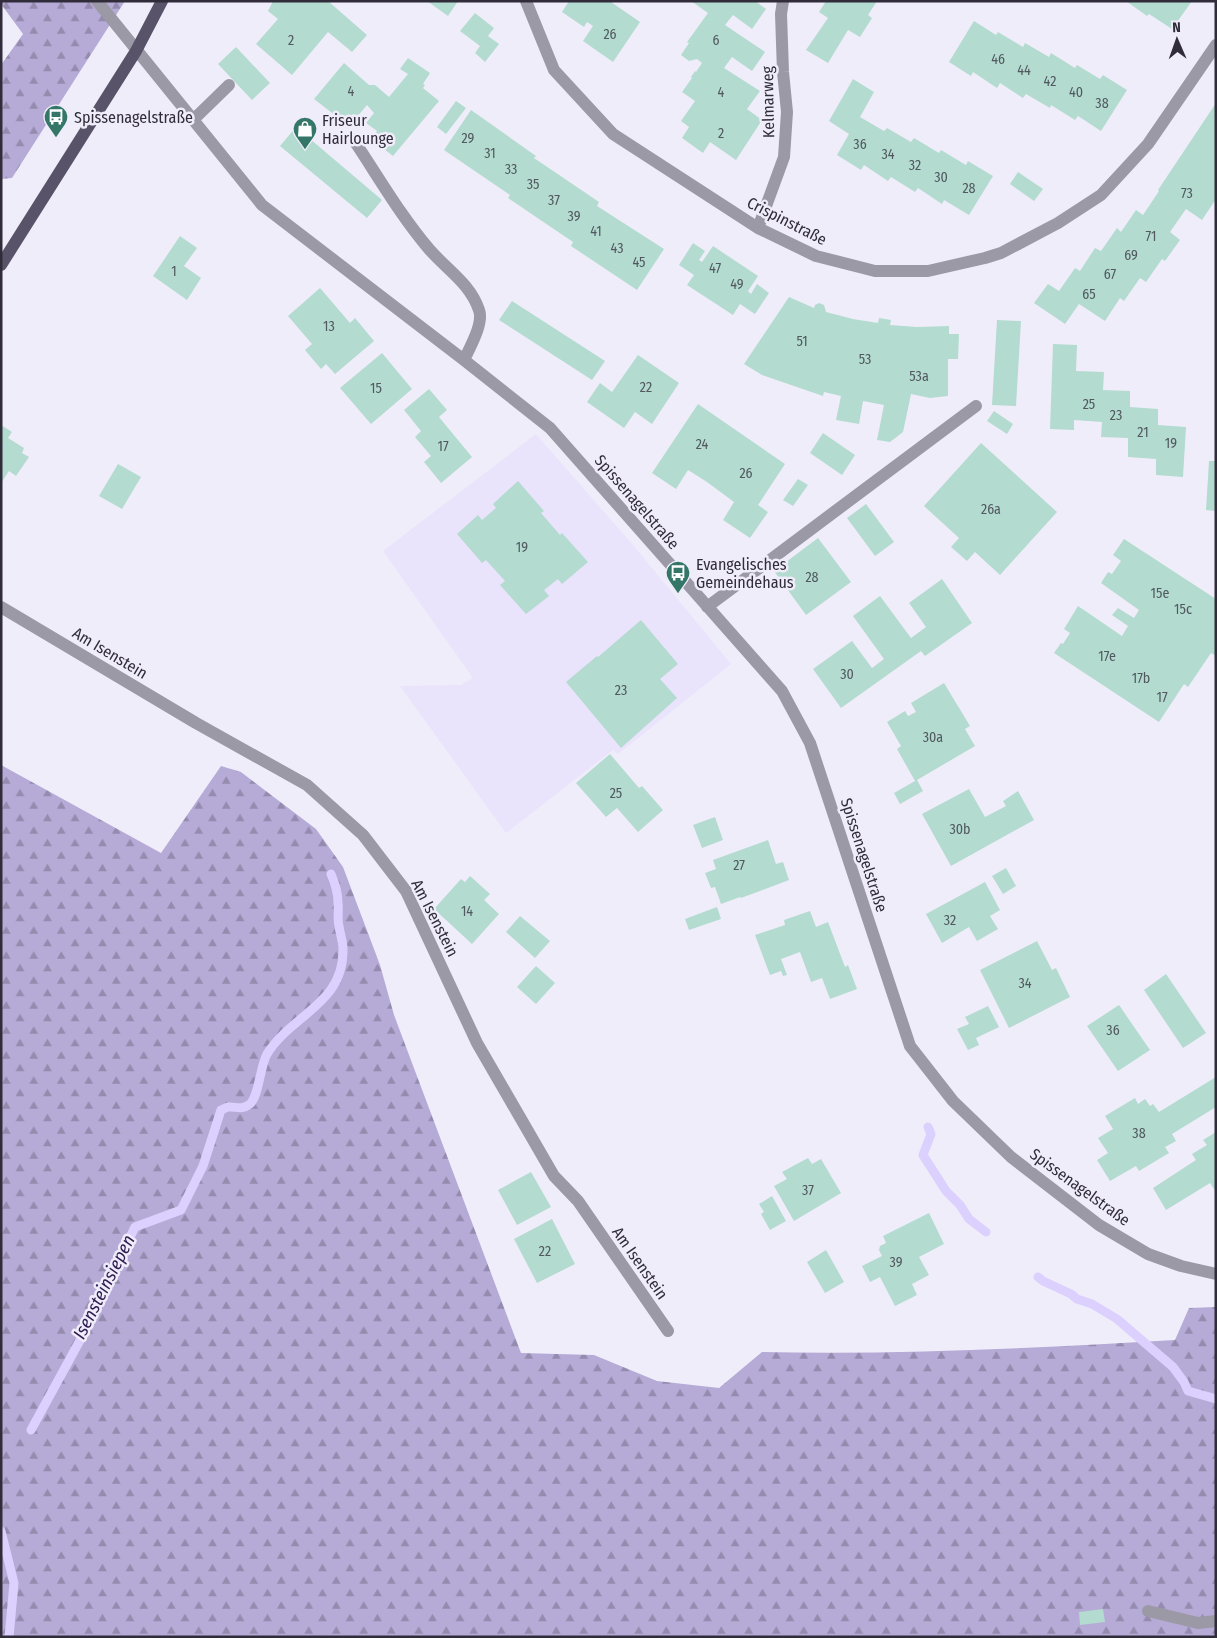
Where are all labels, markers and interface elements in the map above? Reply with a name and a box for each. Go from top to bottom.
north arrow [1152,15,1202,65]
text: N [1172,19,1181,36]
house number: 26 [603,26,617,43]
house number: 2 [288,32,294,49]
house number: 6 [713,32,720,49]
house number: 46 [991,51,1005,68]
house number: 44 [1017,62,1031,79]
street label: Kelmarweg [758,65,778,138]
house number: 42 [1044,73,1056,90]
house number: 4 [348,83,355,100]
house number: 4 [718,84,725,101]
house number: 40 [1069,84,1083,101]
house number: 38 [1095,95,1109,112]
bus stop icon: Spissenagelstraße [43,104,69,138]
place label: Spissenagelstraße [74,108,193,127]
place label: Friseur Hairlounge [322,111,394,148]
shop icon: Friseur Hairlounge [292,116,318,150]
house number: 2 [718,125,724,142]
house number: 29 [462,130,475,147]
house number: 36 [853,136,867,153]
house number: 31 [484,145,496,162]
house number: 34 [881,146,895,163]
house number: 32 [909,157,921,174]
house number: 33 [505,161,517,178]
house number: 30 [934,169,948,186]
house number: 35 [527,176,539,193]
house number: 28 [962,180,976,197]
house number: 73 [1181,185,1193,202]
house number: 37 [548,192,560,209]
street label: Crispinstraße [744,193,830,249]
house number: 39 [568,208,581,225]
house number: 41 [590,223,602,240]
house number: 71 [1146,228,1156,245]
house number: 43 [611,240,623,257]
house number: 69 [1124,247,1138,264]
house number: 45 [632,254,646,271]
house number: 47 [709,260,721,277]
house number: 1 [171,263,177,280]
house number: 67 [1104,266,1116,283]
house number: 49 [730,276,744,293]
house number: 65 [1082,286,1096,303]
house number: 13 [323,318,335,335]
house number: 51 [796,333,808,350]
house number: 53 [859,351,871,368]
house number: 53a [909,368,929,385]
house number: 22 [640,379,652,396]
house number: 15 [370,380,382,397]
house number: 25 [1083,396,1095,413]
house number: 23 [1110,407,1122,424]
house number: 21 [1137,424,1149,441]
house number: 19 [1165,435,1177,452]
house number: 24 [696,436,709,453]
house number: 17 [437,438,449,455]
street label: Spissenagelstraße [591,451,683,553]
house number: 26 [739,465,753,482]
house number: 26a [981,501,1001,518]
house number: 19 [516,539,528,556]
place label: Evangelisches Gemeindehaus [696,555,794,592]
bus stop icon: Evangelisches Gemeindehaus [665,560,691,594]
house number: 28 [805,569,819,586]
house number: 15e [1151,585,1169,602]
house number: 15c [1174,601,1192,618]
street label: Am Isenstein [69,623,151,683]
house number: 17e [1098,648,1116,665]
house number: 30 [840,666,854,683]
house number: 17b [1132,670,1150,687]
house number: 23 [615,682,627,699]
house number: 17 [1156,689,1168,706]
house number: 30a [923,729,943,746]
house number: 25 [610,785,622,802]
street label: Spissenagelstraße [837,796,891,915]
house number: 30b [949,821,971,838]
house number: 27 [733,857,745,874]
street label: Am Isenstein [407,876,463,960]
house number: 14 [461,903,473,920]
house number: 32 [944,912,956,929]
house number: 34 [1018,975,1032,992]
house number: 36 [1106,1022,1120,1039]
house number: 38 [1132,1125,1146,1142]
street label: Spissenagelstraße [1026,1144,1134,1230]
house number: 37 [802,1182,814,1199]
street label: Am Isenstein [608,1223,672,1303]
water label: Isensteinsiepen [68,1231,140,1343]
house number: 22 [539,1243,551,1260]
house number: 39 [890,1254,903,1271]

